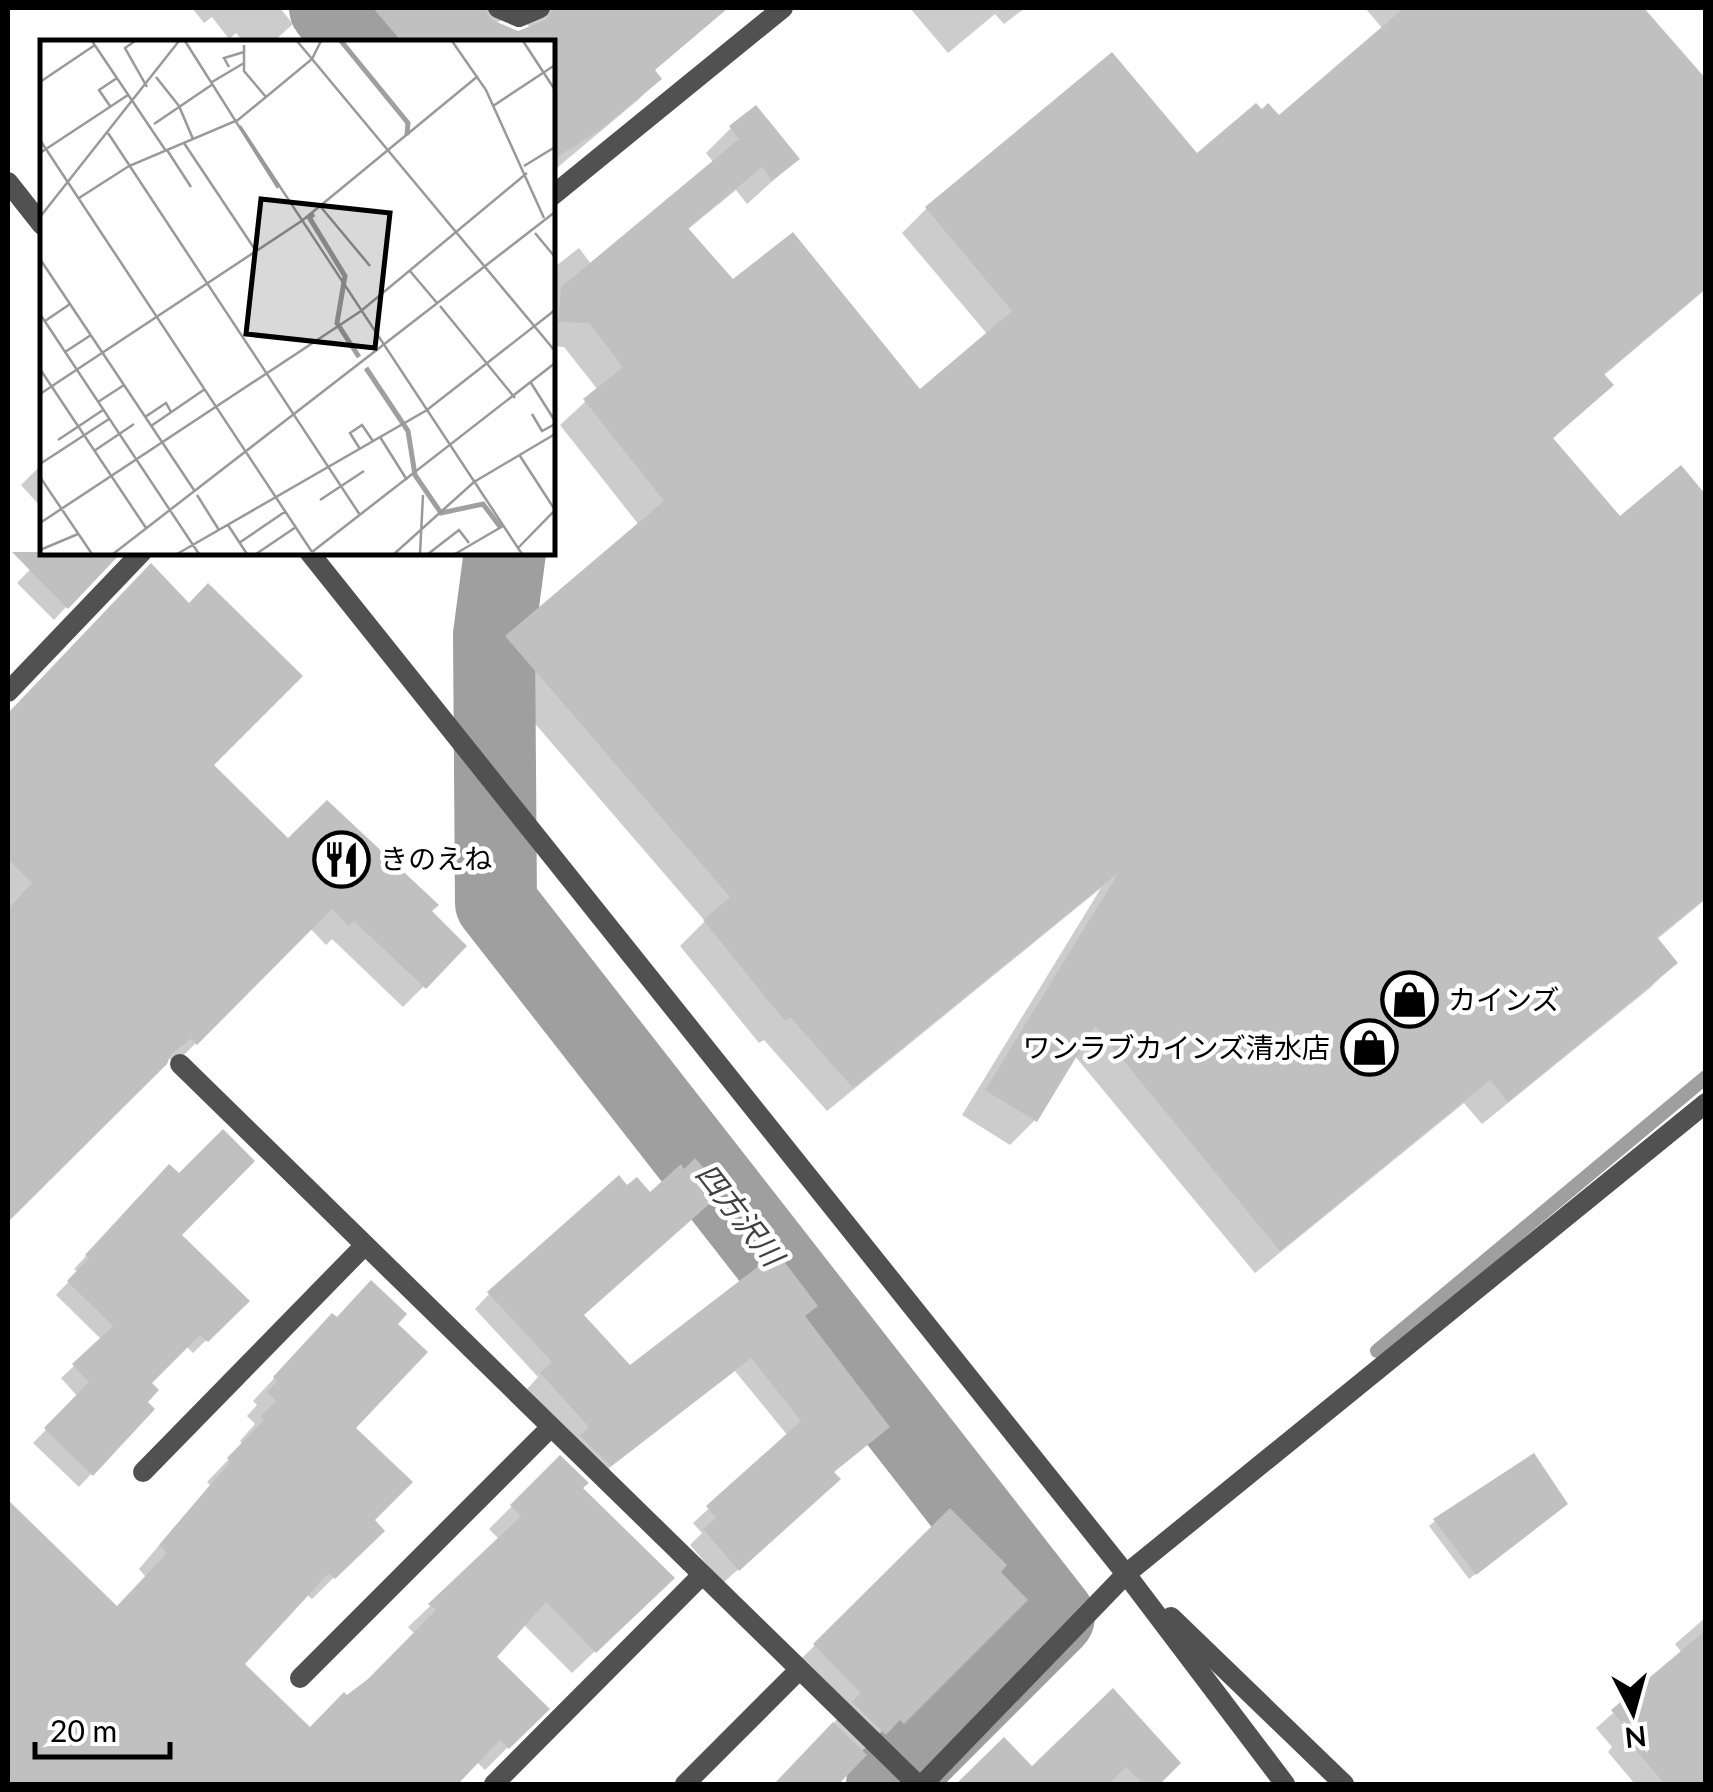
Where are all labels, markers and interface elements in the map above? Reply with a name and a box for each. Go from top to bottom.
inset map [40,40,555,555]
restaurant icon: きのえね [311,829,371,889]
place label: きのえね [380,841,492,875]
shop icon: カインズ [1379,970,1439,1030]
place label: カインズ [1448,982,1559,1016]
shop icon: ワンラブカインズ清水店 [1339,1018,1399,1078]
place label: ワンラブカインズ清水店 [1023,1030,1330,1064]
water label: 四方沢川 [689,1155,794,1274]
north arrow [1583,1662,1683,1762]
scale bar [35,1697,170,1759]
text: 20 m [50,1712,117,1748]
text: N [1623,1720,1648,1756]

